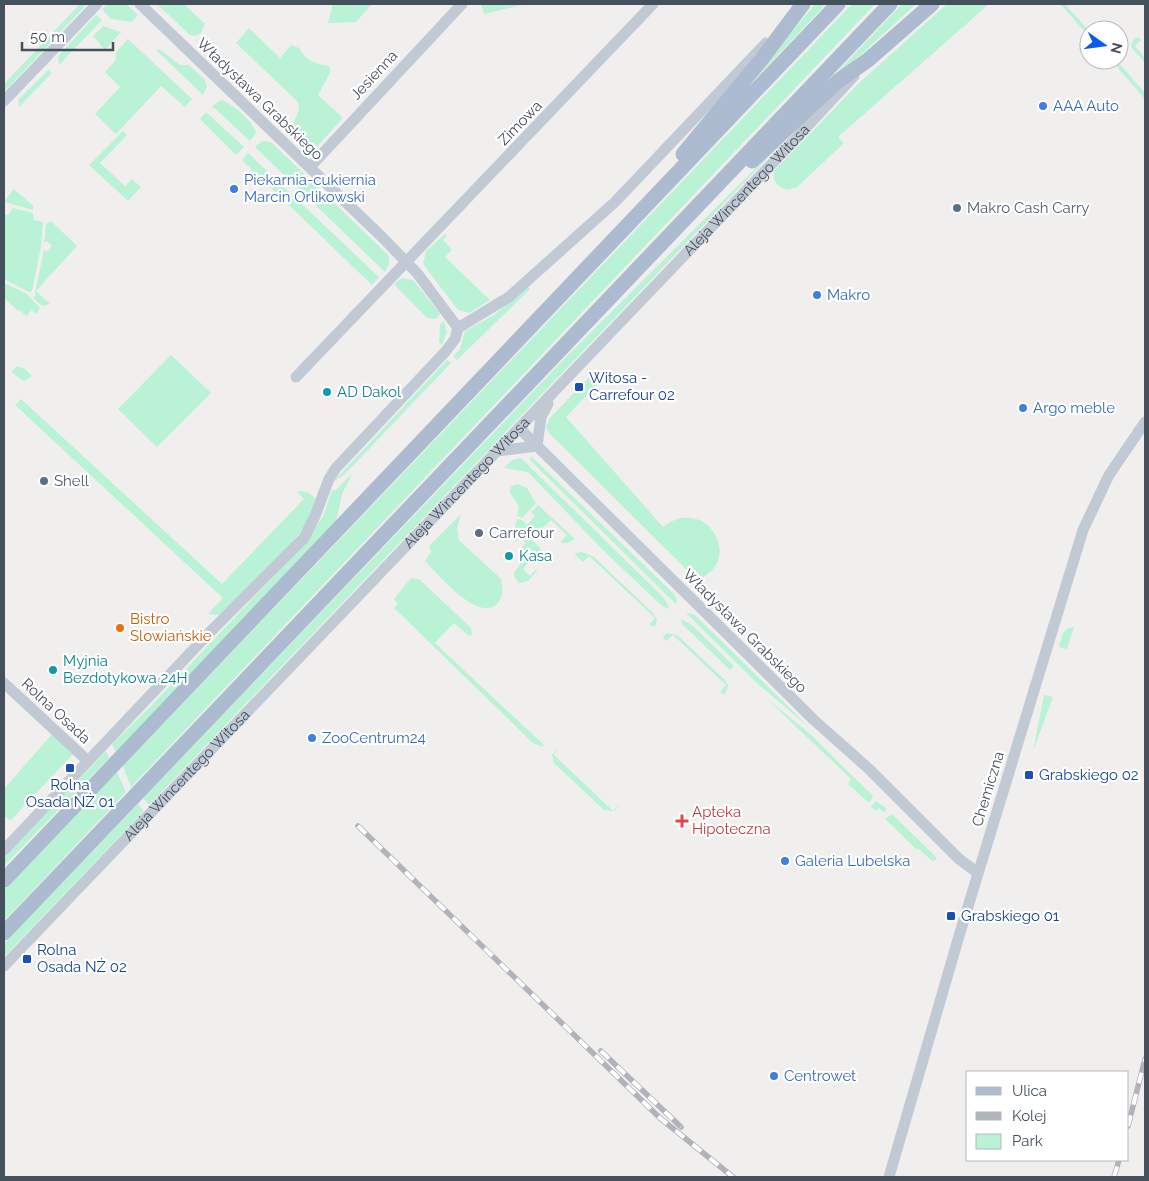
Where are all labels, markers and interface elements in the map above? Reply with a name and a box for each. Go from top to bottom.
scale bar [22,20,114,52]
north arrow [1079,20,1129,70]
text: 50 m [30,28,65,46]
street label: Władysława Grabskiego [193,34,327,164]
text: N [1108,41,1126,55]
street label: Jesienna [347,47,401,103]
street label: Zimowa [494,97,546,149]
place label: AAA Auto [1053,97,1119,115]
marker: AAA Auto [1037,100,1049,112]
street label: Aleja Wincentego Witosa [680,121,813,260]
place label: Piekarnia-cukiernia Marcin Orlikowski [244,171,376,206]
marker: Piekarnia-cukiernia Marcin Orlikowski [228,183,240,195]
place label: Makro Cash Carry [967,199,1089,217]
marker: Makro Cash Carry [951,202,963,214]
place label: Makro [827,286,870,304]
marker: Makro [811,289,823,301]
place label: Witosa - Carrefour 02 [589,369,675,404]
marker: Witosa - Carrefour 02 [573,381,585,393]
place label: AD Dakol [337,383,402,401]
marker: AD Dakol [321,386,333,398]
place label: Argo meble [1033,399,1115,417]
marker: Argo meble [1017,402,1029,414]
street label: Aleja Wincentego Witosa [400,413,534,552]
place label: Shell [54,472,90,490]
marker: Shell [38,475,50,487]
place label: Carrefour [489,524,555,542]
marker: Carrefour [473,527,485,539]
place label: Kasa [519,547,552,565]
marker: Kasa [503,550,515,562]
street label: Władysława Grabskiego [679,565,811,697]
place label: Bistro Slowiańskie [130,610,212,645]
marker: Bistro Slowiańskie [114,622,126,634]
place label: Myjnia Bezdotykowa 24H [63,652,187,687]
marker: Myjnia Bezdotykowa 24H [47,664,59,676]
street label: Rolna Osada [18,675,94,747]
street label: Aleja Wincentego Witosa [120,706,254,845]
place label: ZooCentrum24 [322,729,426,747]
marker: ZooCentrum24 [306,732,318,744]
street label: Chemiczna [968,749,1008,829]
marker: Rolna Osada NŻ 01 [64,762,76,774]
place label: Grabskiego 02 [1039,766,1139,784]
marker: Grabskiego 02 [1023,769,1035,781]
place label: Rolna Osada NŻ 01 [26,776,115,811]
place label: Apteka Hipoteczna [692,803,771,838]
marker: Apteka Hipoteczna [676,815,688,827]
place label: Galeria Lubelska [795,852,910,870]
marker: Galeria Lubelska [779,855,791,867]
place label: Grabskiego 01 [961,907,1060,925]
marker: Grabskiego 01 [945,910,957,922]
place label: Rolna Osada NŻ 02 [37,941,127,976]
marker: Rolna Osada NŻ 02 [21,953,33,965]
place label: Centrowet [784,1067,856,1085]
marker: Centrowet [768,1070,780,1082]
legend [966,1071,1129,1161]
text: Ulica [1012,1082,1047,1100]
text: Kolej [1012,1107,1046,1125]
text: Park [1012,1132,1043,1150]

